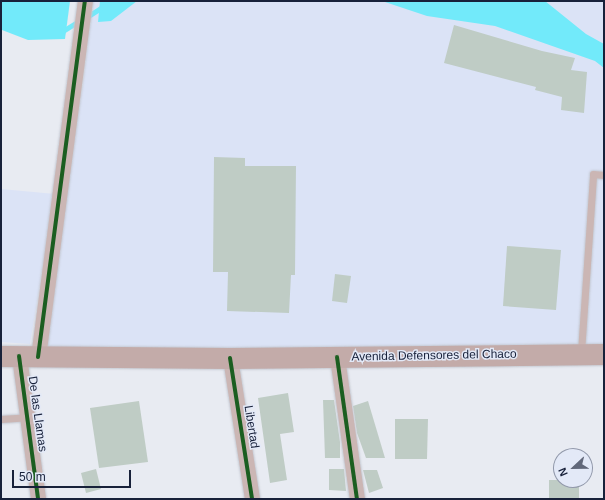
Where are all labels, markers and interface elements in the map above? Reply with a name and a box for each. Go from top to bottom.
street label: Avenida Defensores del Chaco [351,347,517,365]
street label: De las Llamas [25,375,49,453]
street label: Libertad [240,404,262,450]
north arrow [553,448,593,488]
scale bar [14,462,133,488]
text: N [556,466,570,478]
text: 50 m [19,470,46,484]

